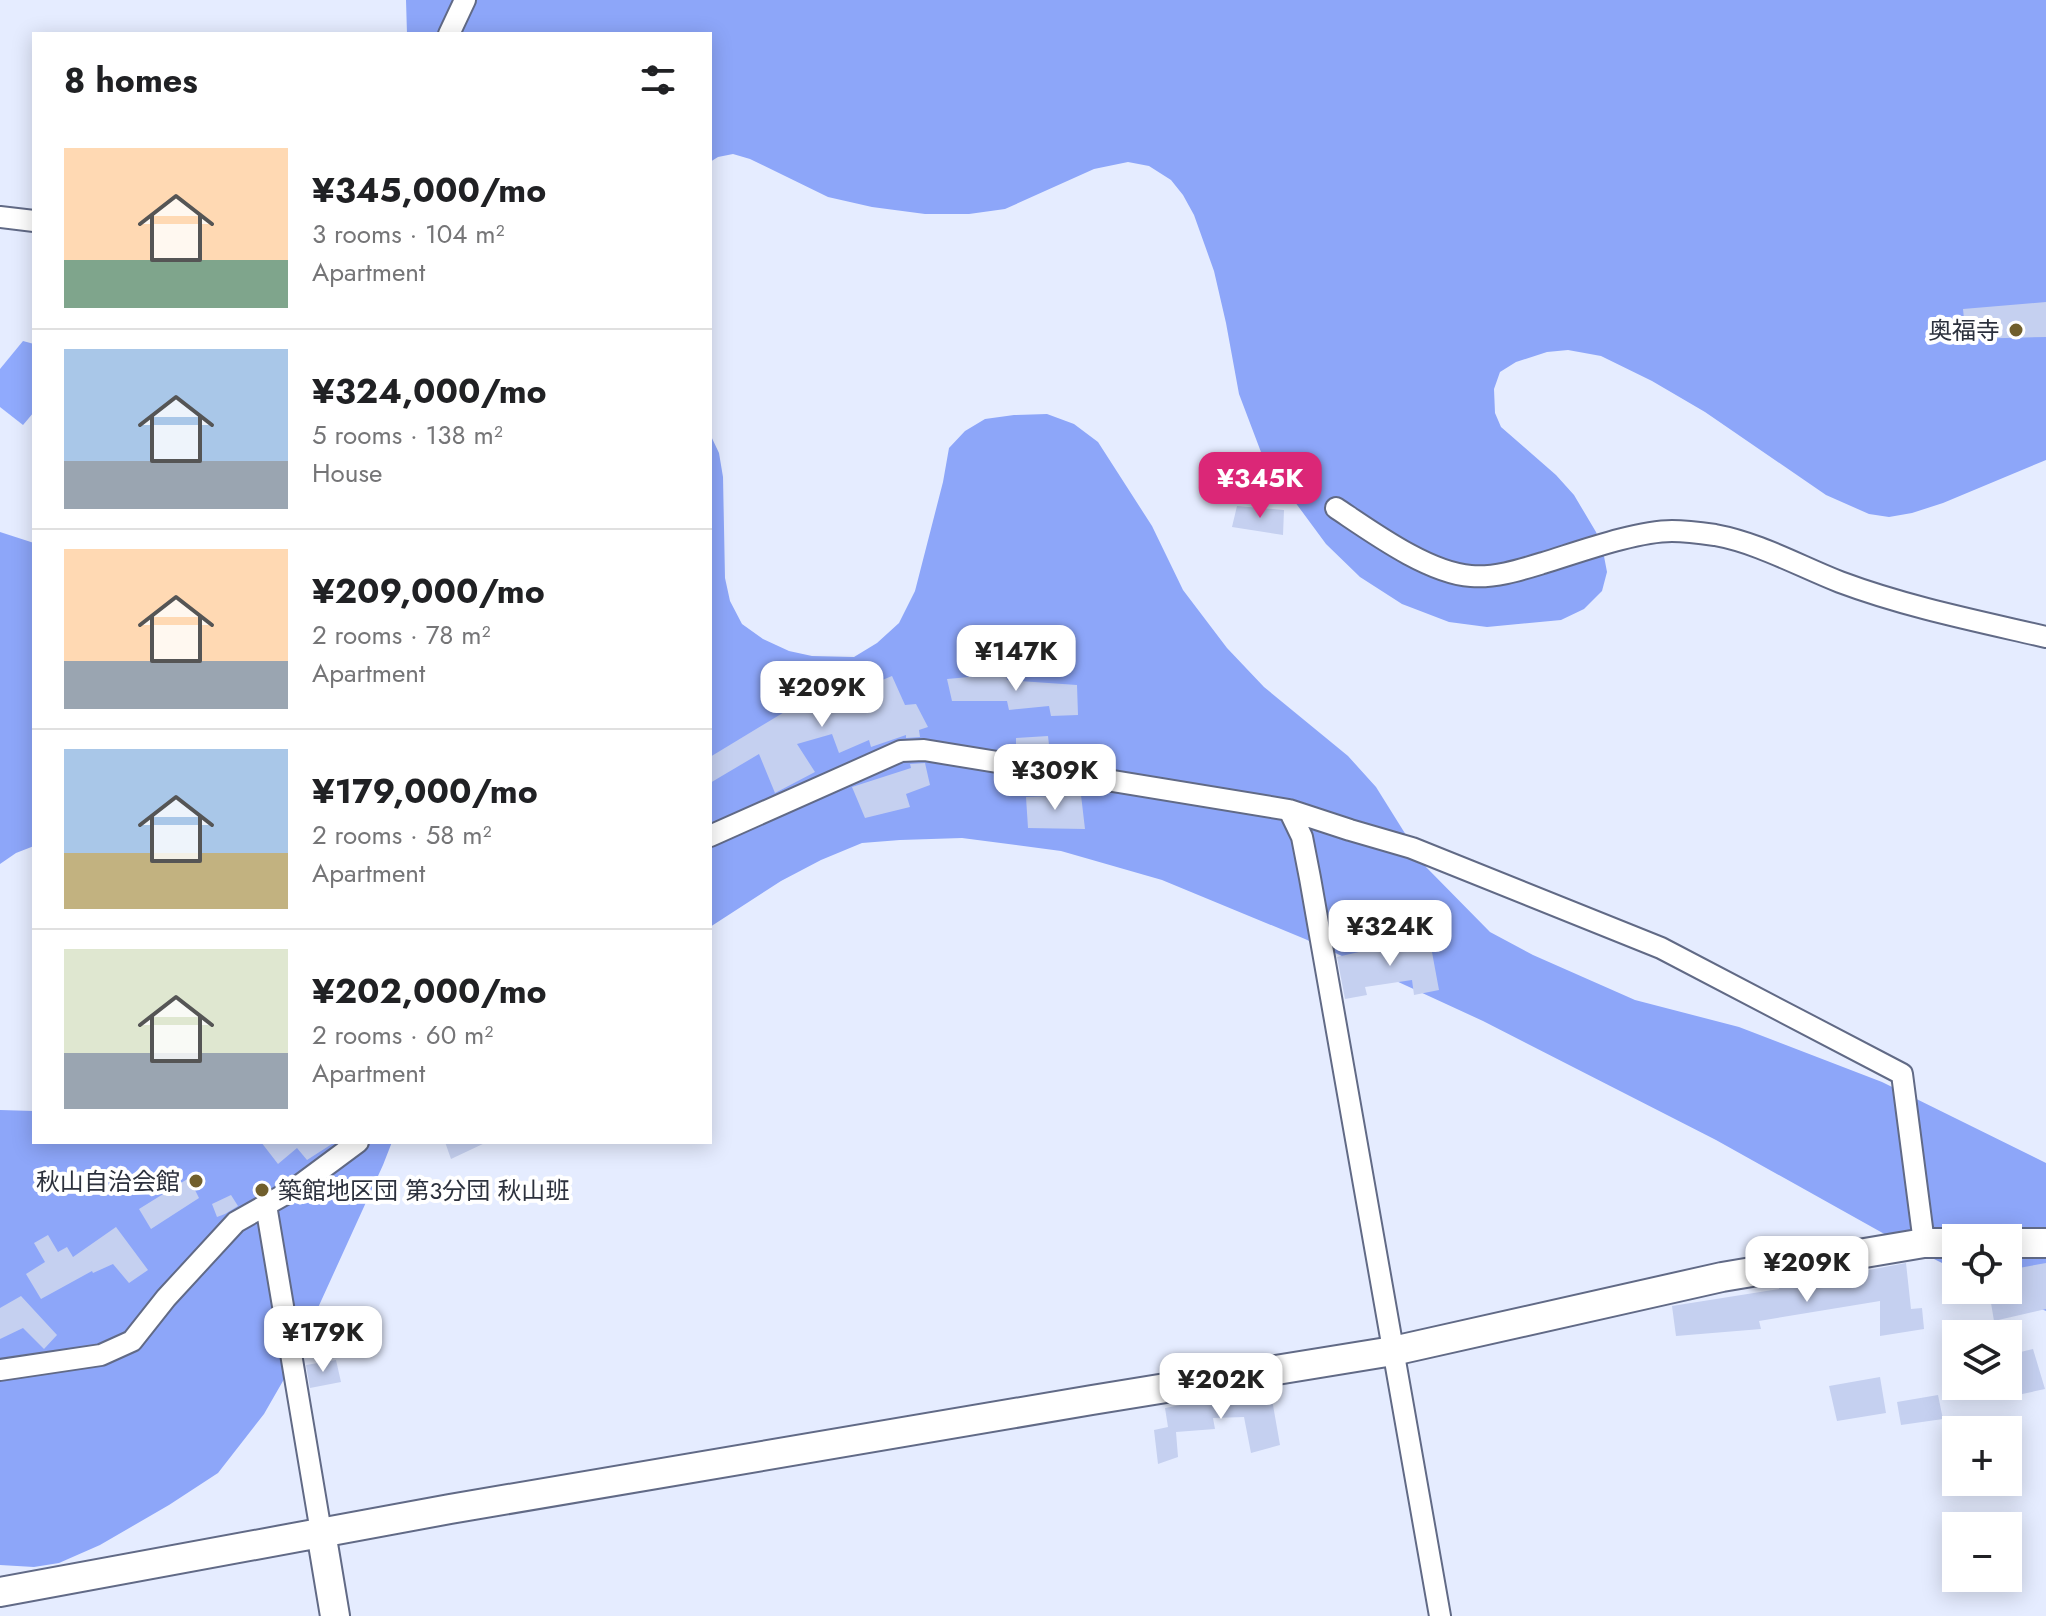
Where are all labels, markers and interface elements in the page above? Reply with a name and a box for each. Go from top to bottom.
text: 8 homes [64,56,198,105]
icon: filters [636,58,680,102]
text: ¥345,000/mo [312,166,546,215]
icon: home [128,180,224,276]
text: 3 rooms · 104 m² [312,215,505,253]
text: Apartment [312,253,425,291]
place label: 奥福寺 [1928,313,2000,348]
marker: 奥福寺 [2007,321,2025,339]
text: ¥324,000/mo [312,367,547,416]
icon: home [128,381,224,477]
text: 5 rooms · 138 m² [312,416,503,454]
pin: ¥345K [1204,452,1316,520]
text: House [312,454,382,492]
text: ¥345K [1217,459,1303,497]
text: ¥209,000/mo [312,567,545,616]
icon: home [128,581,224,677]
text: 2 rooms · 78 m² [312,616,491,654]
pin: ¥147K [960,625,1072,693]
text: ¥147K [975,632,1057,670]
text: Apartment [312,654,425,692]
pin: ¥209K [766,661,878,729]
text: ¥209K [778,668,866,706]
pin: ¥309K [999,744,1111,812]
text: ¥309K [1012,751,1098,789]
text: ¥179,000/mo [312,767,538,816]
icon: home [128,781,224,877]
text: 2 rooms · 58 m² [312,816,492,854]
text: Apartment [312,854,425,892]
pin: ¥324K [1334,900,1446,968]
text: ¥324K [1347,907,1433,945]
text: ¥202,000/mo [312,967,547,1016]
icon: home [128,981,224,1077]
text: 2 rooms · 60 m² [312,1016,493,1054]
text: Apartment [312,1054,425,1092]
place label: 秋山自治会館 [36,1164,180,1199]
marker: 秋山自治会館 [187,1172,205,1190]
place label: 築館地区団 第3分団 秋山班 [278,1173,570,1208]
marker: 築館地区団 第3分団 秋山班 [253,1181,271,1199]
map controls [1942,1224,2022,1592]
button: locate [1942,1224,2022,1304]
pin: ¥209K [1751,1236,1863,1304]
text: ¥209K [1763,1243,1851,1281]
pin: ¥179K [267,1306,379,1374]
text: ¥179K [282,1313,364,1351]
button: layers [1942,1320,2022,1400]
pin: ¥202K [1165,1353,1277,1421]
text: ¥202K [1178,1360,1264,1398]
button: + [1942,1416,2022,1496]
button: − [1942,1512,2022,1592]

